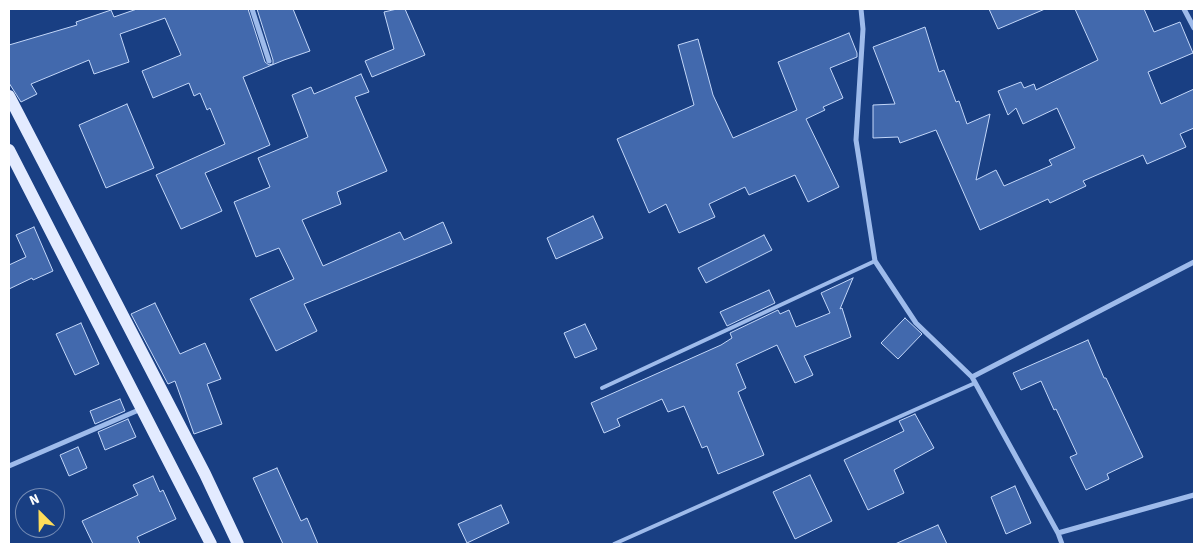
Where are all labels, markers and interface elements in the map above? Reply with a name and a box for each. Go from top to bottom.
north arrow [15,488,65,538]
text: N [26,489,43,511]

